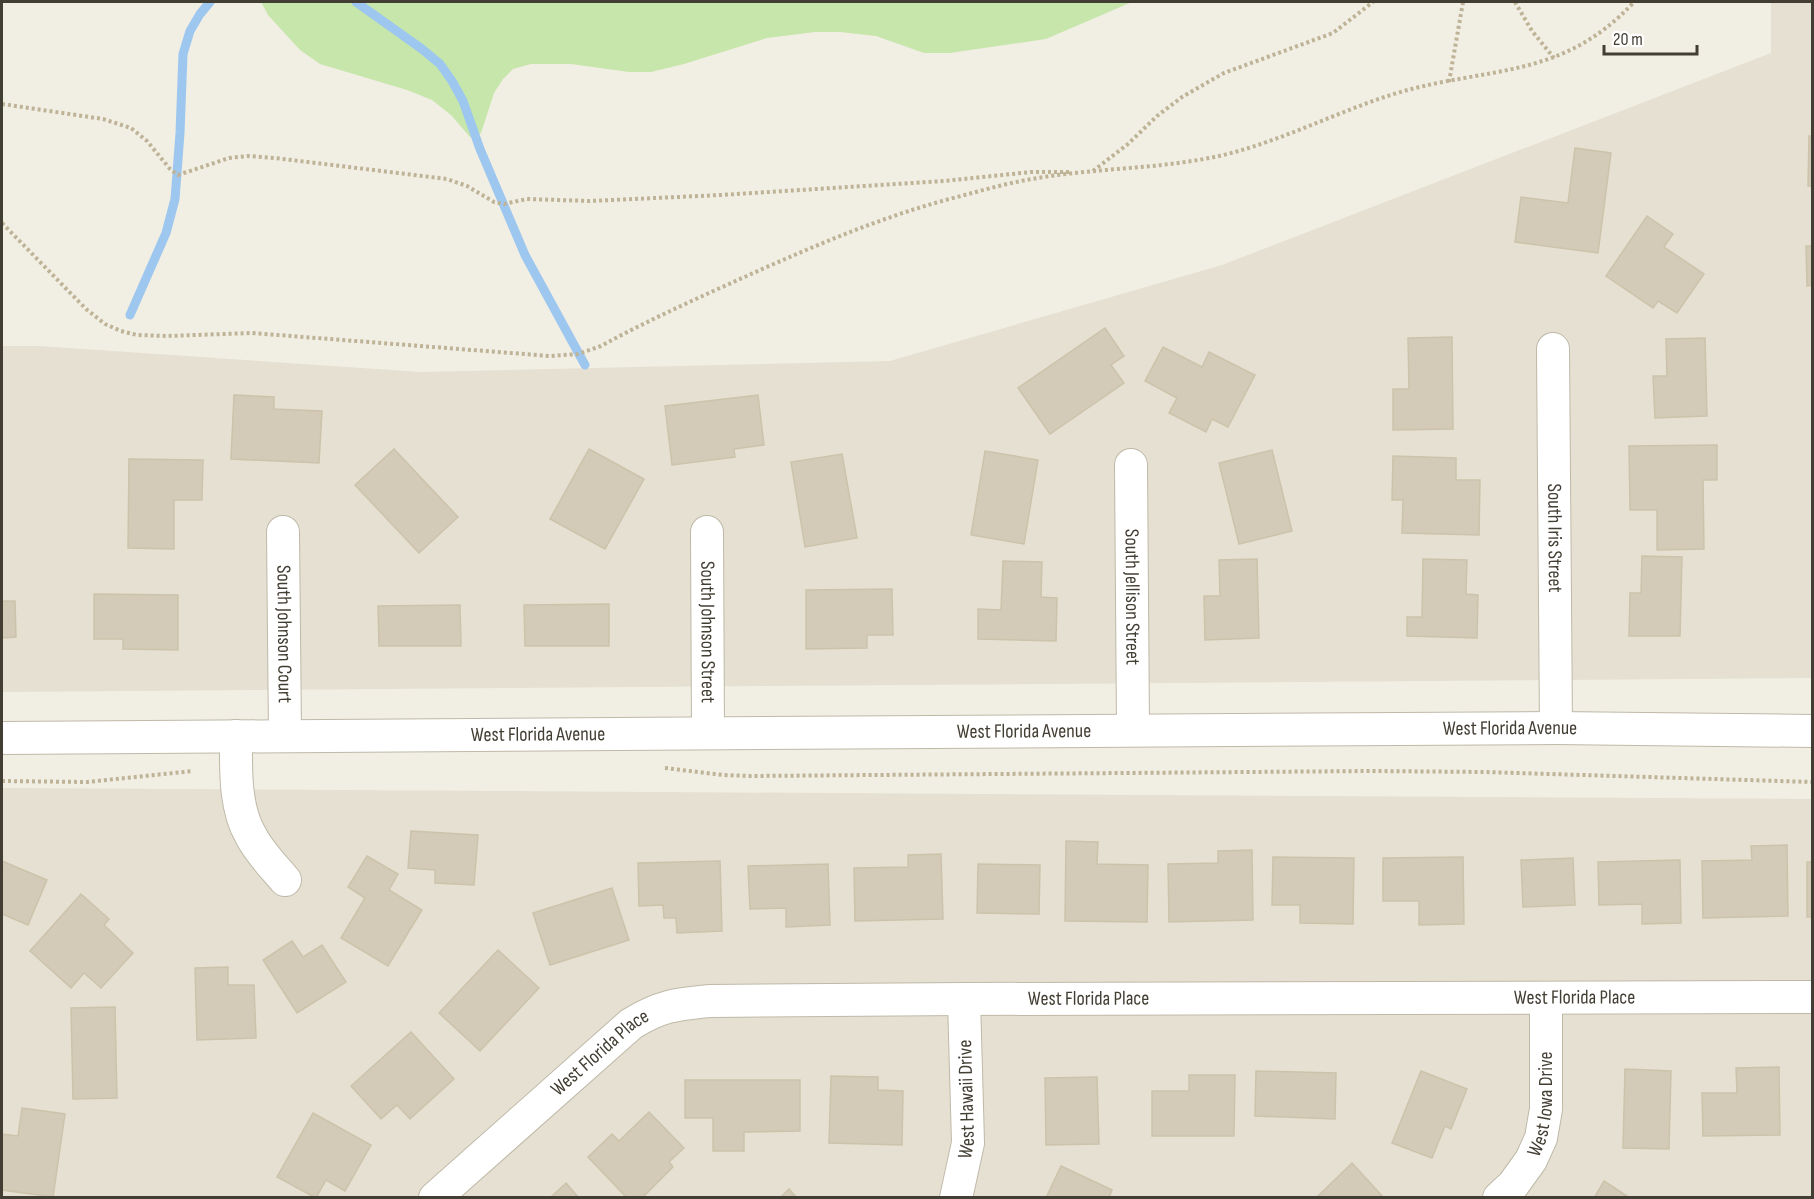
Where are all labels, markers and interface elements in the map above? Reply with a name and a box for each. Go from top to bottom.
scale bar [1604,18,1697,56]
text: 20 m [1613,29,1643,50]
street label: South Iris Street [1542,483,1567,593]
street label: South Jellison Street [1119,529,1145,665]
street label: South Johnson Street [695,561,720,703]
street label: South Johnson Court [271,565,297,703]
street label: West Florida Avenue [1443,716,1577,741]
street label: West Florida Avenue [957,719,1091,744]
street label: West Florida Avenue [471,722,605,747]
street label: West Florida Place [1514,985,1635,1010]
street label: West Florida Place [1028,987,1149,1011]
street label: West Florida Place [546,1004,653,1101]
street label: West Hawaii Drive [953,1039,980,1161]
street label: West Iowa Drive [1522,1051,1558,1160]

